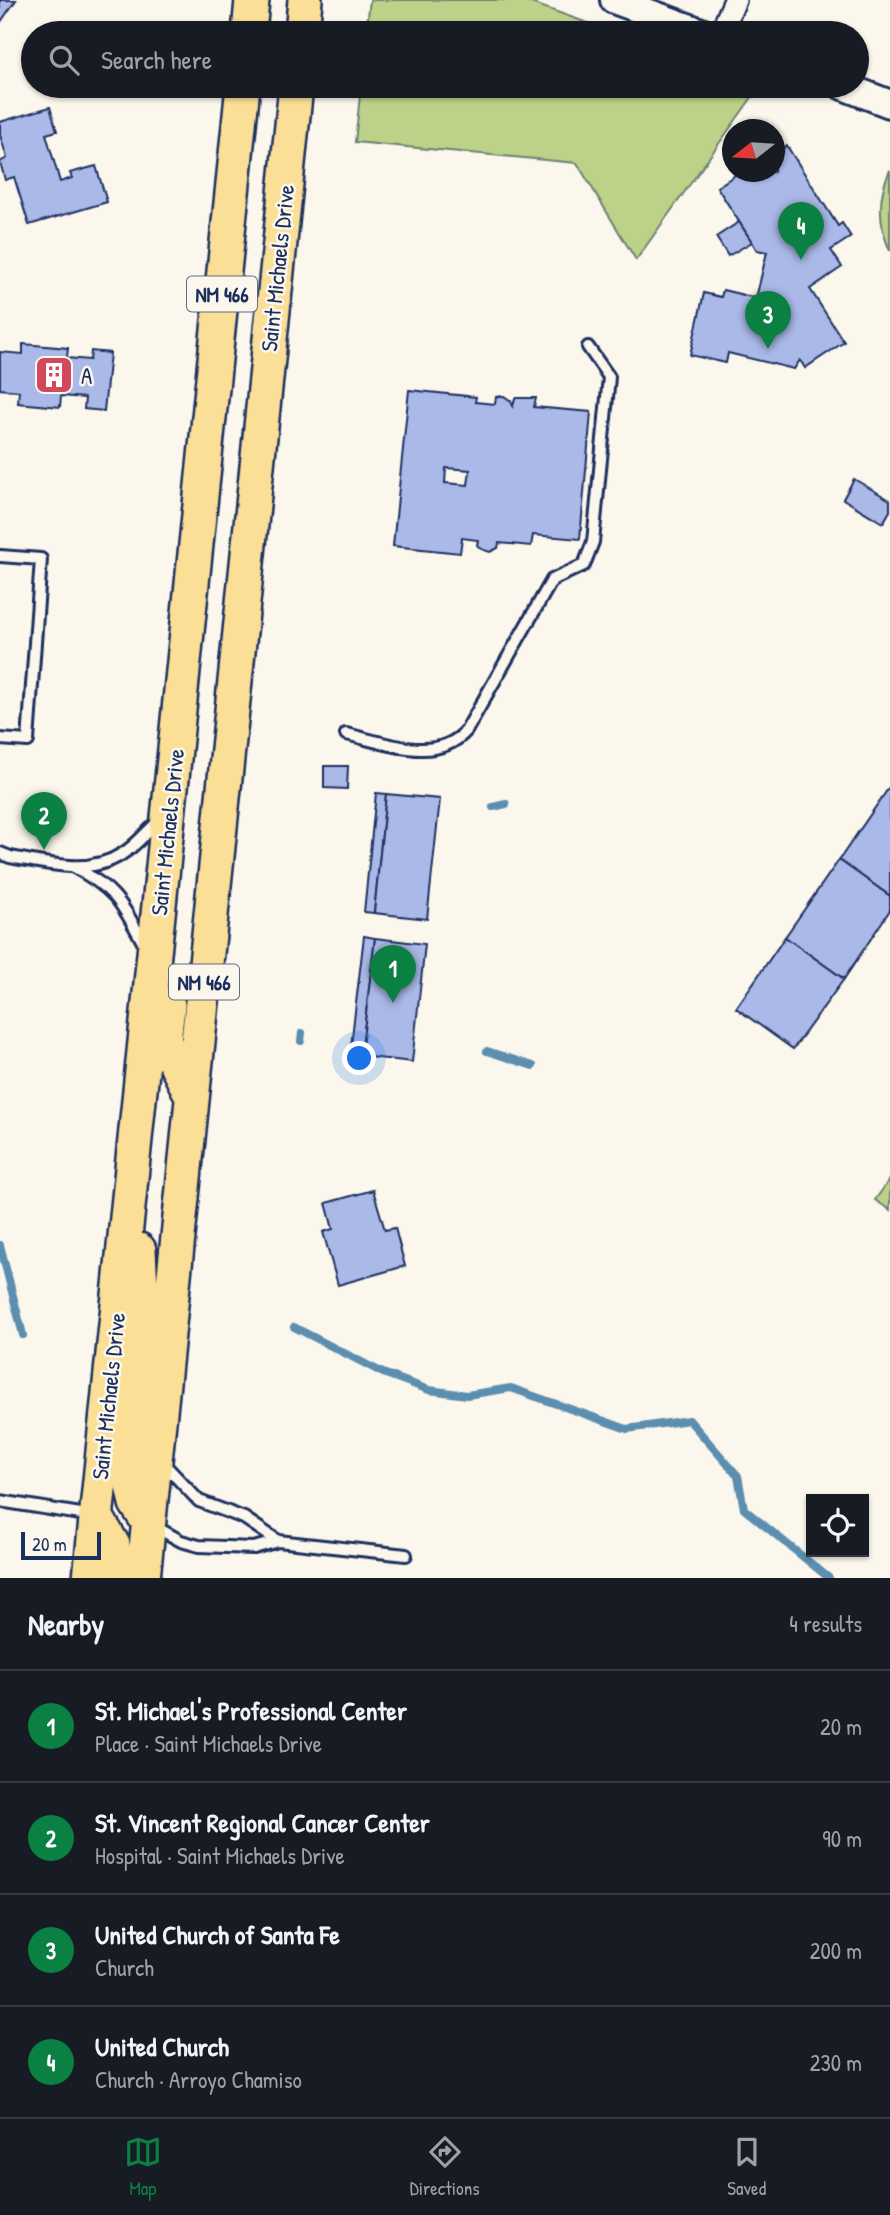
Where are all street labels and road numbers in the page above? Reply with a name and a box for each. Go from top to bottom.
street label: Saint Michaels Drive [253,183,301,353]
road number: NM 466 [187,276,257,312]
street label: Saint Michaels Drive [143,747,191,917]
road number: NM 466 [169,964,239,1000]
street label: Saint Michaels Drive [84,1311,132,1481]

